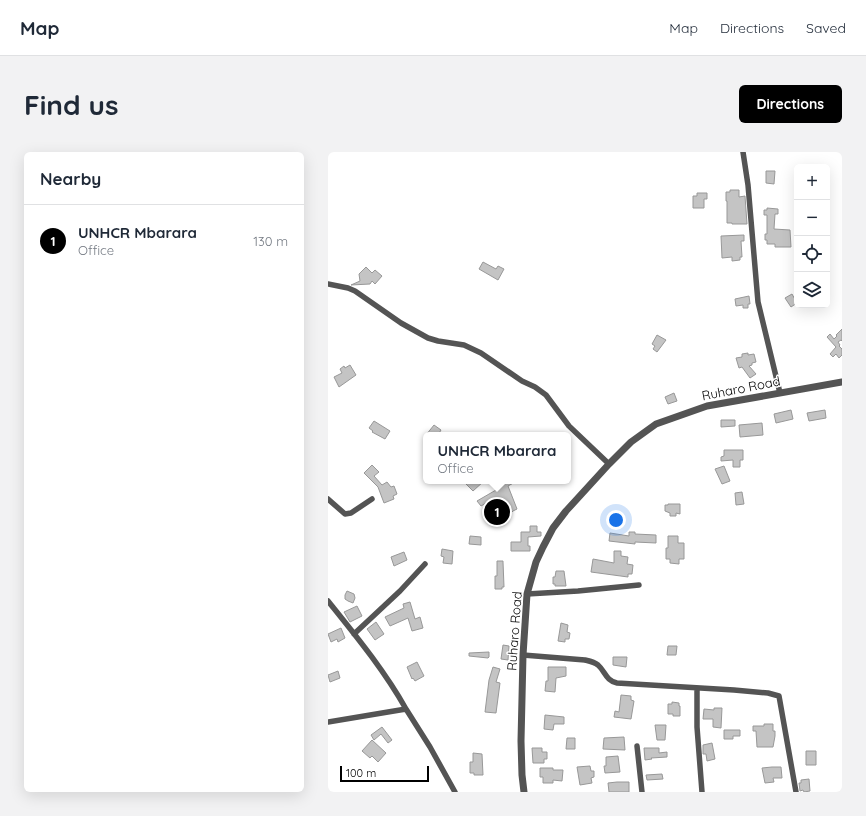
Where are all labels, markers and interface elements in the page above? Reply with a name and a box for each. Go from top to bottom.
text: Map [20,16,59,40]
text: Map [669,19,698,37]
text: Directions [720,19,784,37]
text: Saved [806,19,846,37]
button: Directions [739,85,842,123]
text: Find us [24,87,118,122]
map controls [794,164,830,308]
button: + [794,164,830,200]
text: Nearby [40,168,101,189]
button: − [794,200,830,236]
text: UNHCR Mbarara [78,223,197,242]
text: 1 [50,233,56,249]
text: 130 m [253,233,288,249]
button: locate [794,236,830,272]
text: Office [78,242,114,258]
button: layers [794,272,830,308]
street label: Ruharo Road [700,373,782,403]
popup [423,432,571,484]
text: UNHCR Mbarara [438,441,556,460]
text: Office [438,460,474,476]
pin: 1 [484,497,510,527]
your location [606,510,626,530]
street label: Ruharo Road [503,591,525,671]
scale bar [340,764,429,783]
text: 100 m [346,766,376,780]

